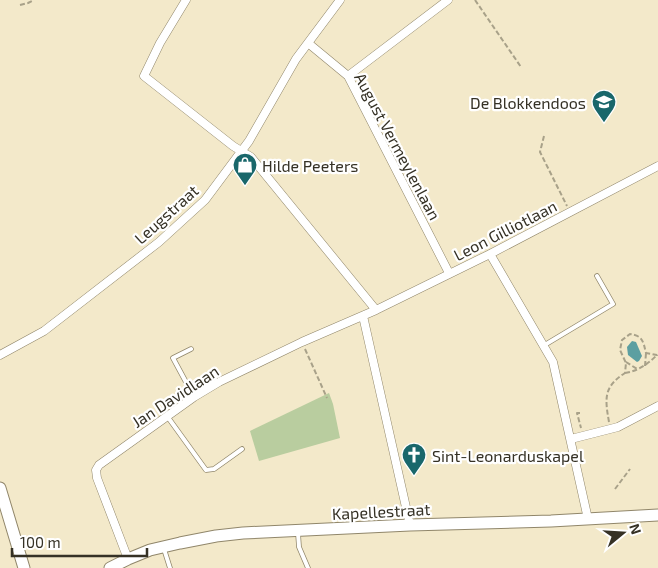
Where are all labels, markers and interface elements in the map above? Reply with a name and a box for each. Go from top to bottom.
street label: August Vermeylenlaan [351,69,445,223]
school or university icon: De Blokkendoos [591,89,617,123]
place label: De Blokkendoos [470,93,586,112]
shop icon: Hilde Peeters [232,152,258,186]
place label: Hilde Peeters [262,156,359,175]
street label: Leugstraat [130,180,202,248]
street label: Leon Gilliotlaan [450,196,560,264]
street label: Jan Davidlaan [128,361,222,431]
church icon: Sint-Leonarduskapel [401,442,427,476]
place label: Sint-Leonarduskapel [432,446,584,465]
street label: Kapellestraat [331,499,431,523]
north arrow [598,508,648,558]
text: N [626,521,645,536]
scale bar [12,526,148,558]
text: 100 m [20,533,61,551]

